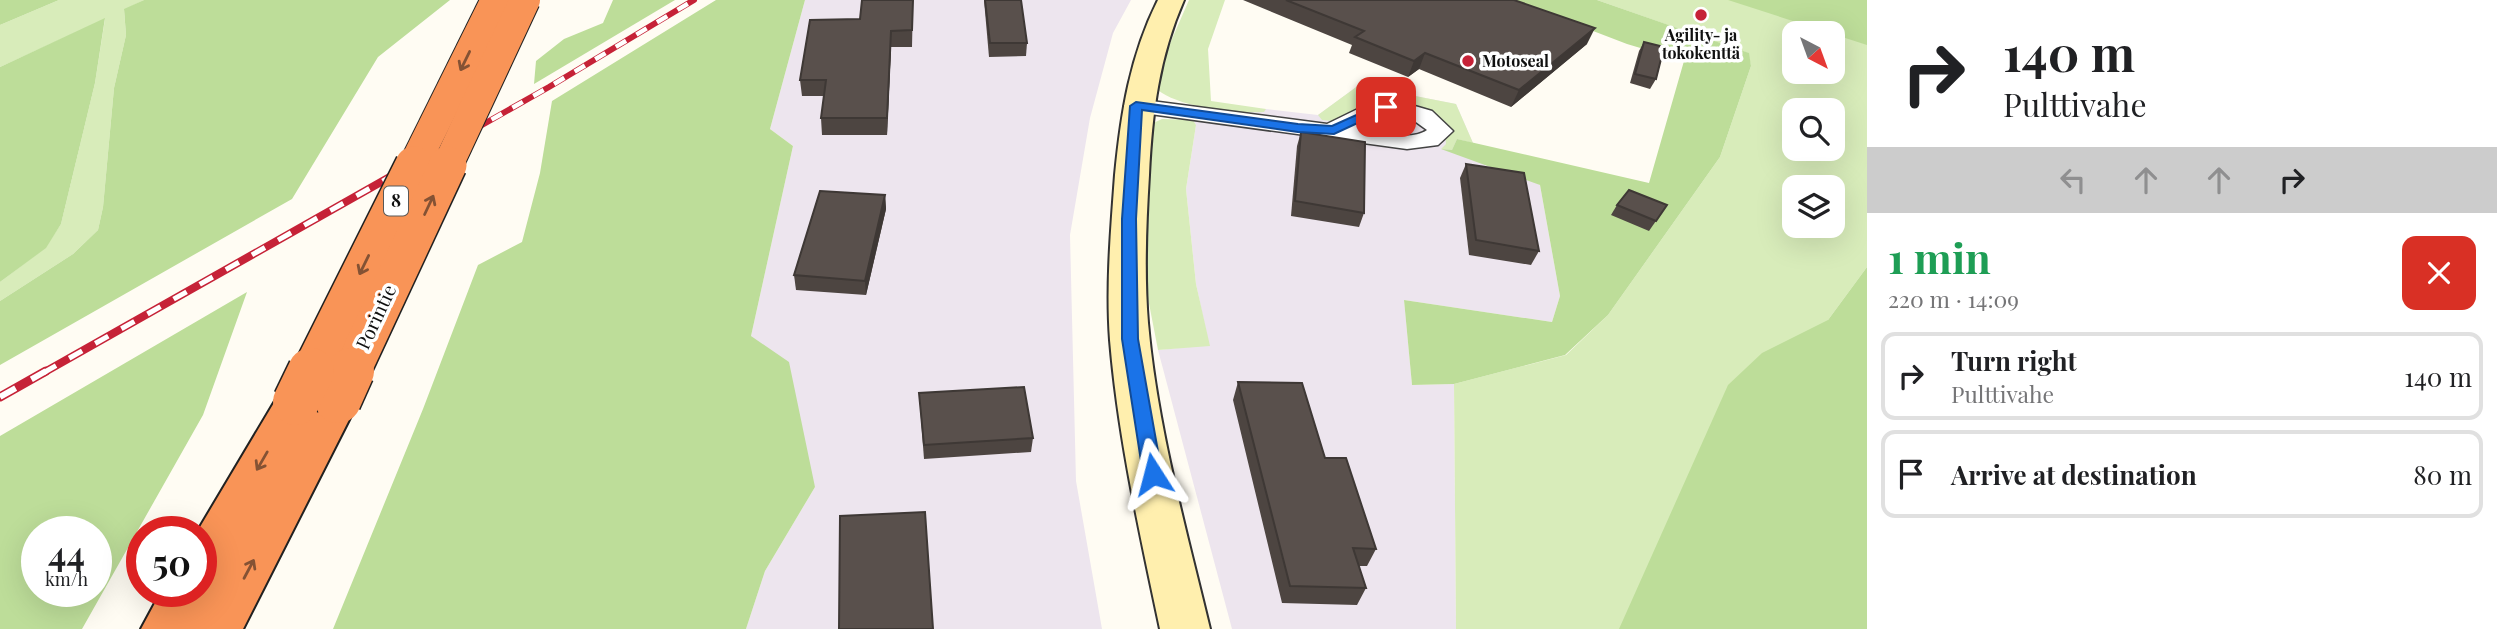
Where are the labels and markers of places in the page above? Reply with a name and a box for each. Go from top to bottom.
marker: Agility- ja tokokenttä [1693,7,1709,23]
place label: Agility- ja tokokenttä [1661,24,1741,63]
place label: Motoseal [1482,50,1549,71]
marker: Motoseal [1460,53,1476,69]
pin [1356,77,1416,137]

